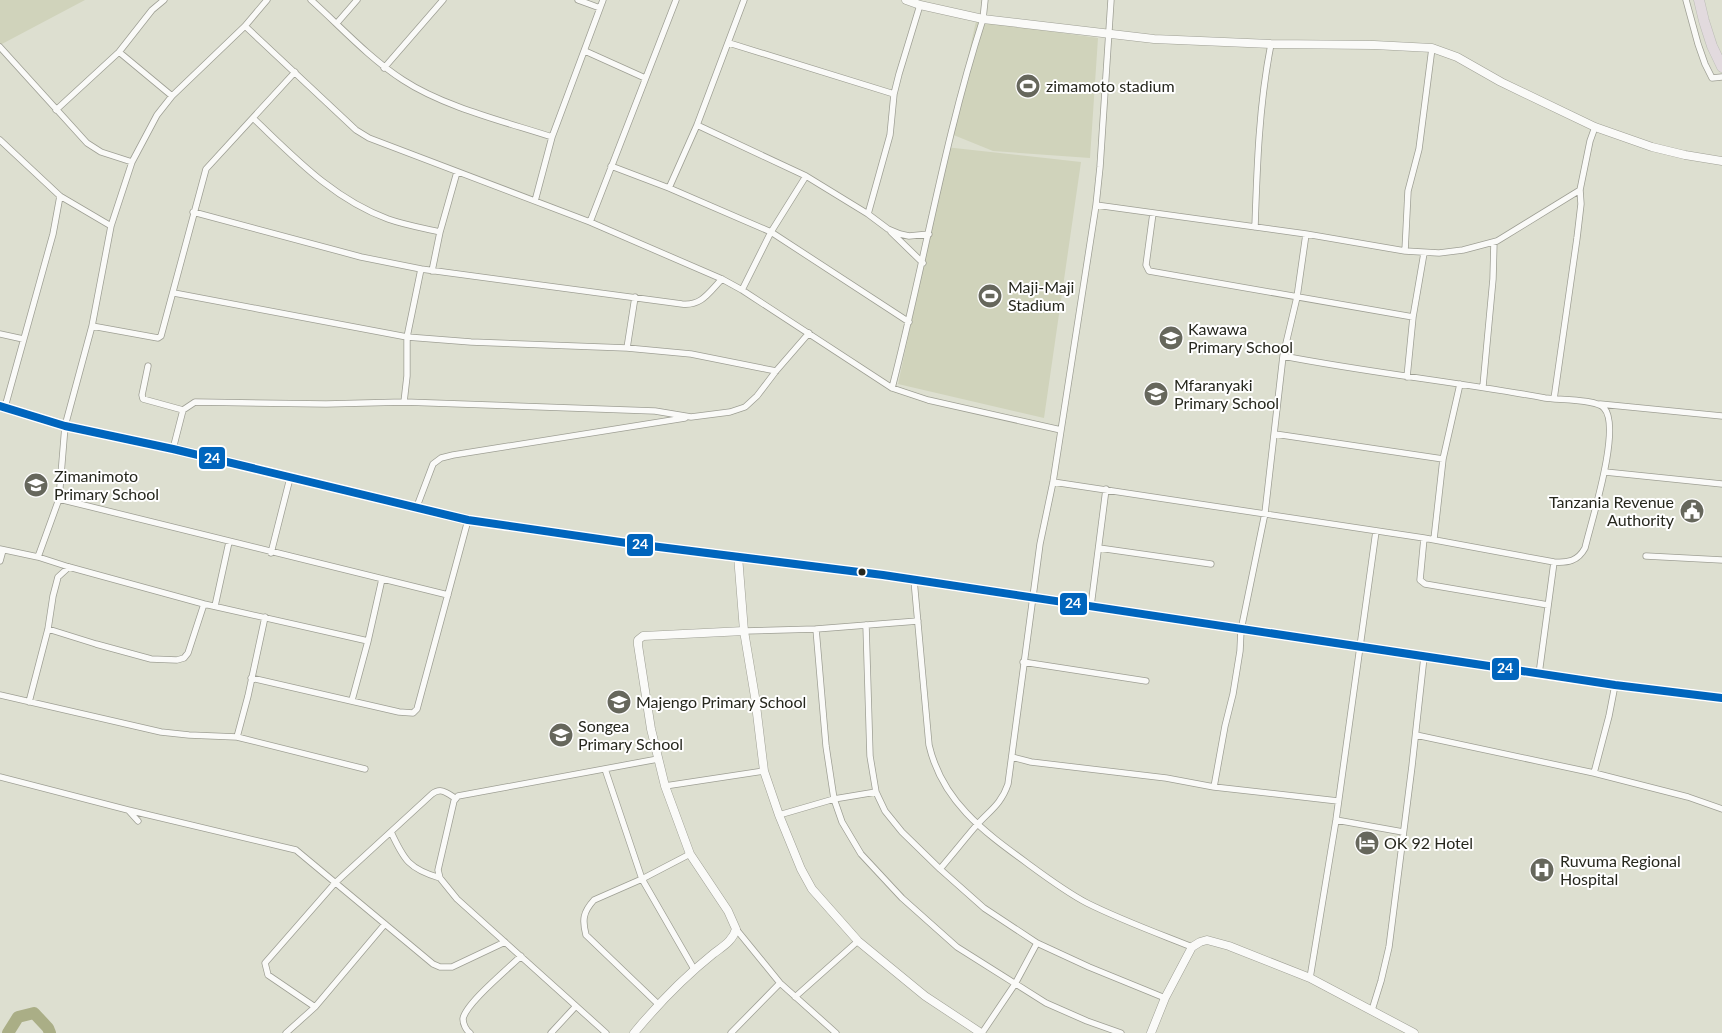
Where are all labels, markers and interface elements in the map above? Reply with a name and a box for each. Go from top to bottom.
sports icon: zimamoto stadium [1015,73,1041,99]
place label: zimamoto stadium [1046,76,1175,95]
place label: Maji-Maji Stadium [1008,277,1074,314]
sports icon: Maji-Maji Stadium [977,283,1003,309]
place label: Kawawa Primary School [1188,319,1293,356]
school or university icon: Kawawa Primary School [1158,325,1184,351]
place label: Mfaranyaki Primary School [1174,375,1279,412]
school or university icon: Mfaranyaki Primary School [1143,381,1169,407]
line badge: 24 [198,446,226,470]
text: 24 [204,449,220,466]
place label: Zimanimoto Primary School [54,466,159,503]
school or university icon: Zimanimoto Primary School [23,472,49,498]
place label: Tanzania Revenue Authority [1549,492,1675,529]
public building icon: Tanzania Revenue Authority [1679,498,1705,524]
line badge: 24 [626,533,654,557]
text: 24 [632,535,648,552]
unlabelled marker [857,567,867,577]
line badge: 24 [1059,592,1088,616]
text: 24 [1065,594,1081,611]
line badge: 24 [1491,657,1520,681]
text: 24 [1497,659,1513,676]
school or university icon: Majengo Primary School [606,689,632,715]
place label: Majengo Primary School [636,692,806,711]
place label: Songea Primary School [578,716,683,753]
school or university icon: Songea Primary School [548,722,574,748]
hotel icon: OK 92 Hotel [1354,830,1380,856]
place label: OK 92 Hotel [1384,833,1473,852]
place label: Ruvuma Regional Hospital [1560,851,1681,888]
hospital icon: Ruvuma Regional Hospital [1529,857,1555,883]

